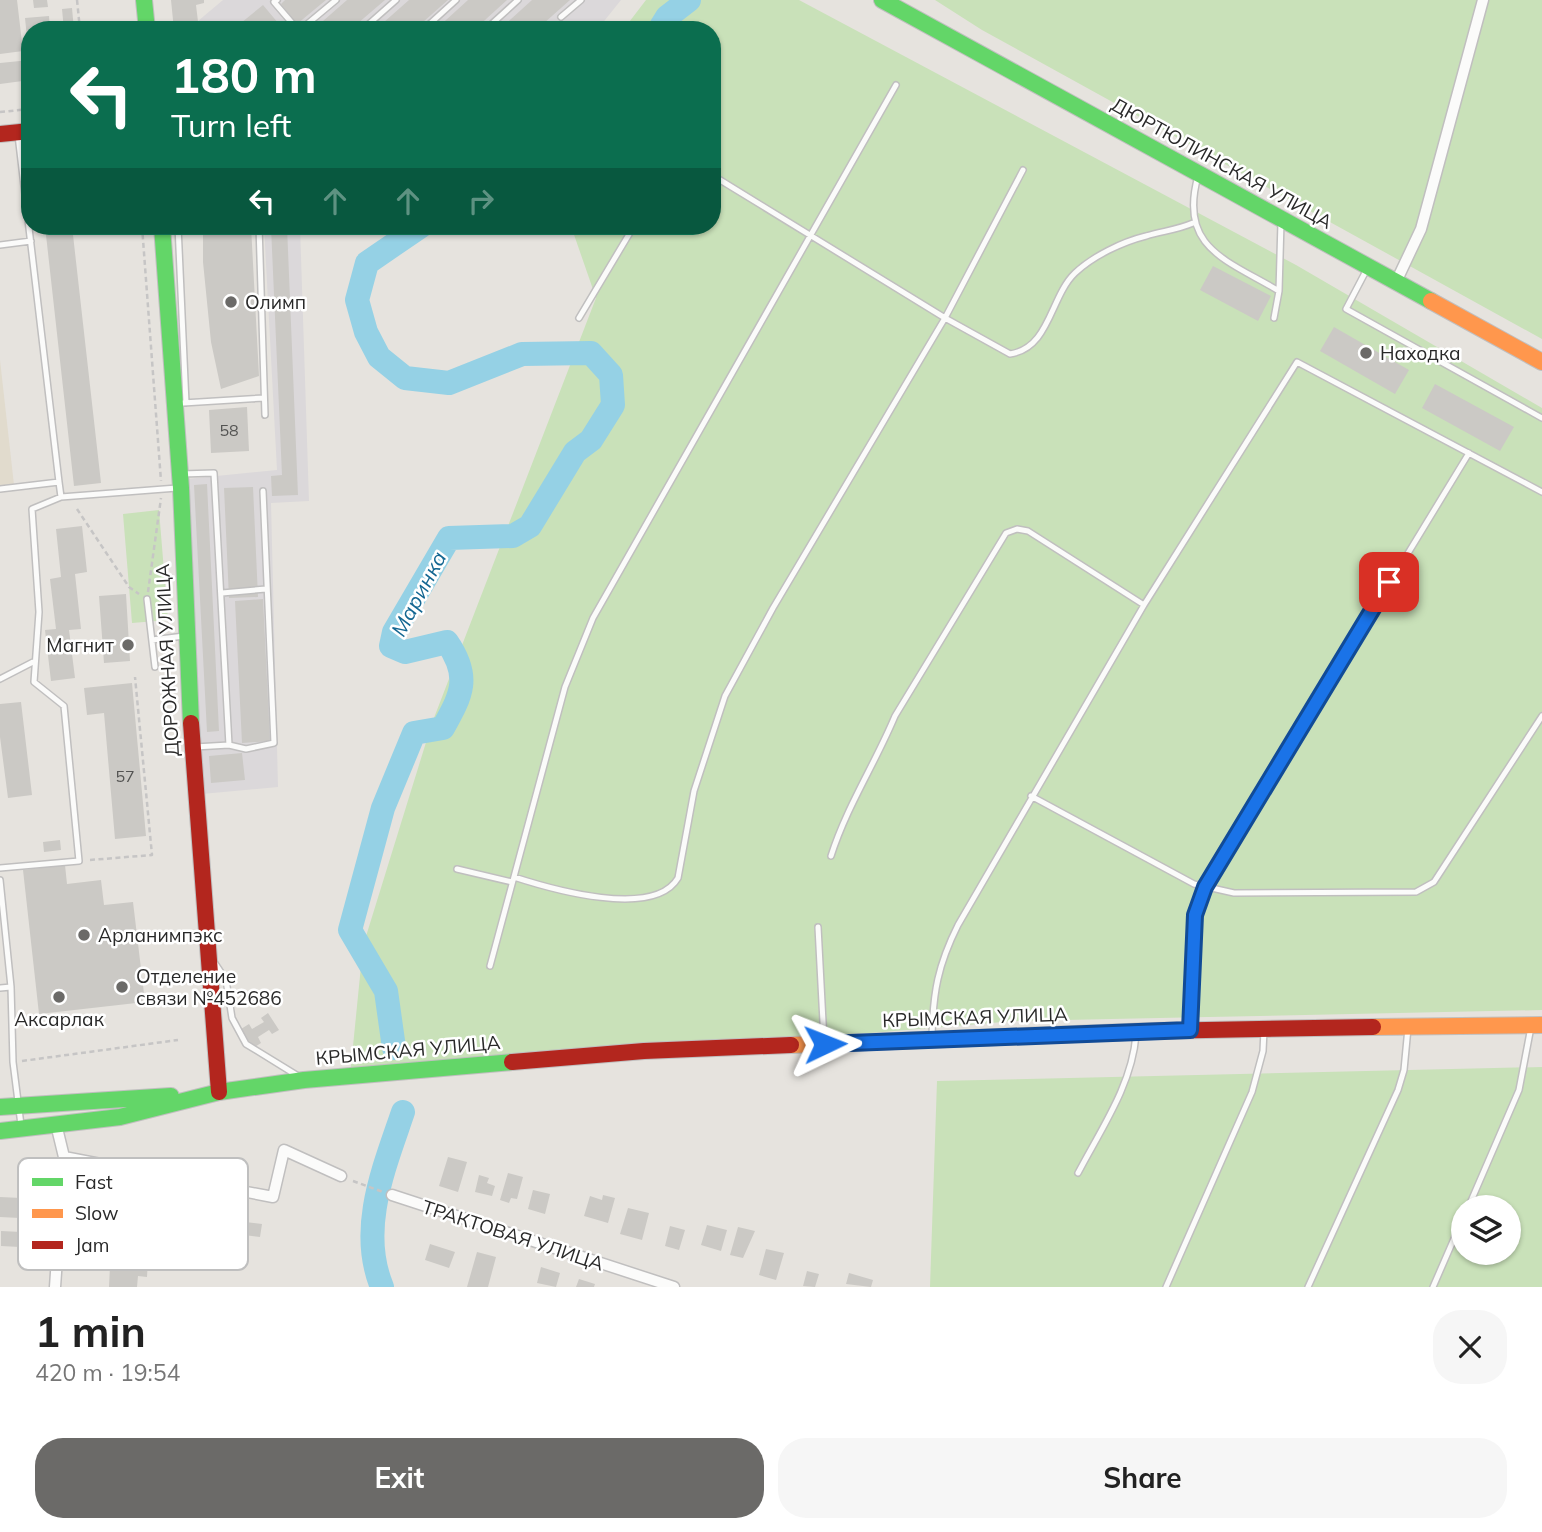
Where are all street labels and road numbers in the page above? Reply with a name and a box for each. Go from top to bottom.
street label: ДЮРТЮЛИНСКАЯ УЛИЦА [1107,92,1337,234]
street label: ДОРОЖНАЯ УЛИЦА [150,563,184,757]
street label: КРЫМСКАЯ УЛИЦА [882,1002,1068,1032]
street label: КРЫМСКАЯ УЛИЦА [315,1030,501,1070]
street label: ТРАКТОВАЯ УЛИЦА [419,1194,607,1276]

